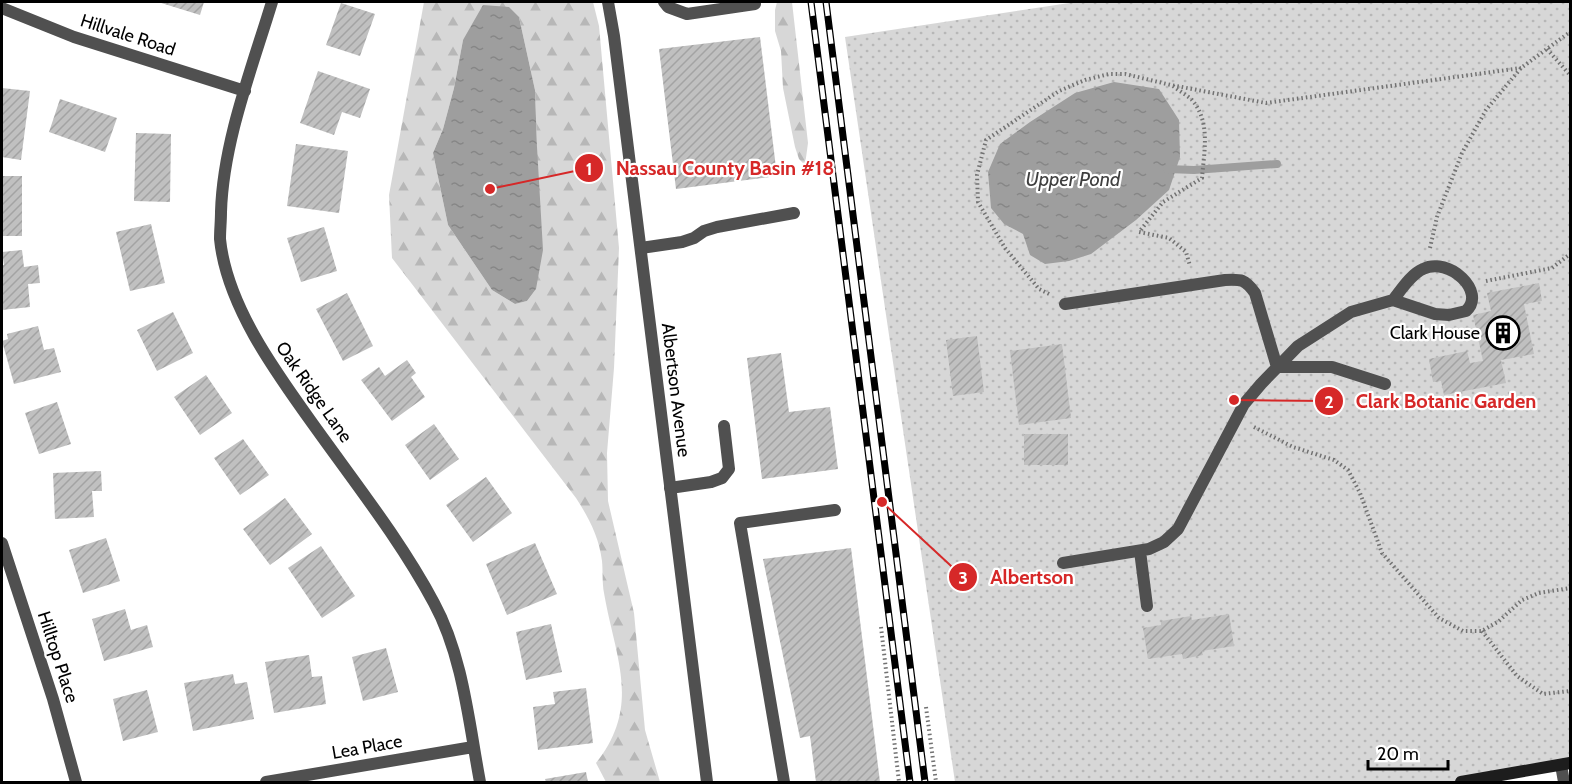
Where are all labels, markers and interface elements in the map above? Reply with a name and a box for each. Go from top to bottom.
street label: Hillvale Road [78,9,178,61]
callout: Nassau County Basin #18 [574,149,846,187]
text: Nassau County Basin #18 [616,156,834,180]
text: 1 [586,158,592,180]
water label: Upper Pond [1026,167,1121,191]
building icon: Clark House [1485,315,1521,351]
street label: Albertson Avenue [657,322,695,458]
place label: Clark House [1390,322,1480,344]
street label: Oak Ridge Lane [271,337,357,447]
callout: Clark Botanic Garden [1314,382,1549,420]
text: Clark Botanic Garden [1356,389,1536,413]
text: 2 [1324,391,1334,413]
callout: Albertson [948,558,1086,596]
text: Albertson [990,565,1074,589]
text: 3 [958,567,968,589]
street label: Hilltop Place [33,608,83,706]
street label: Lea Place [330,730,404,764]
scale bar [1368,733,1448,771]
text: 20 m [1377,743,1419,765]

